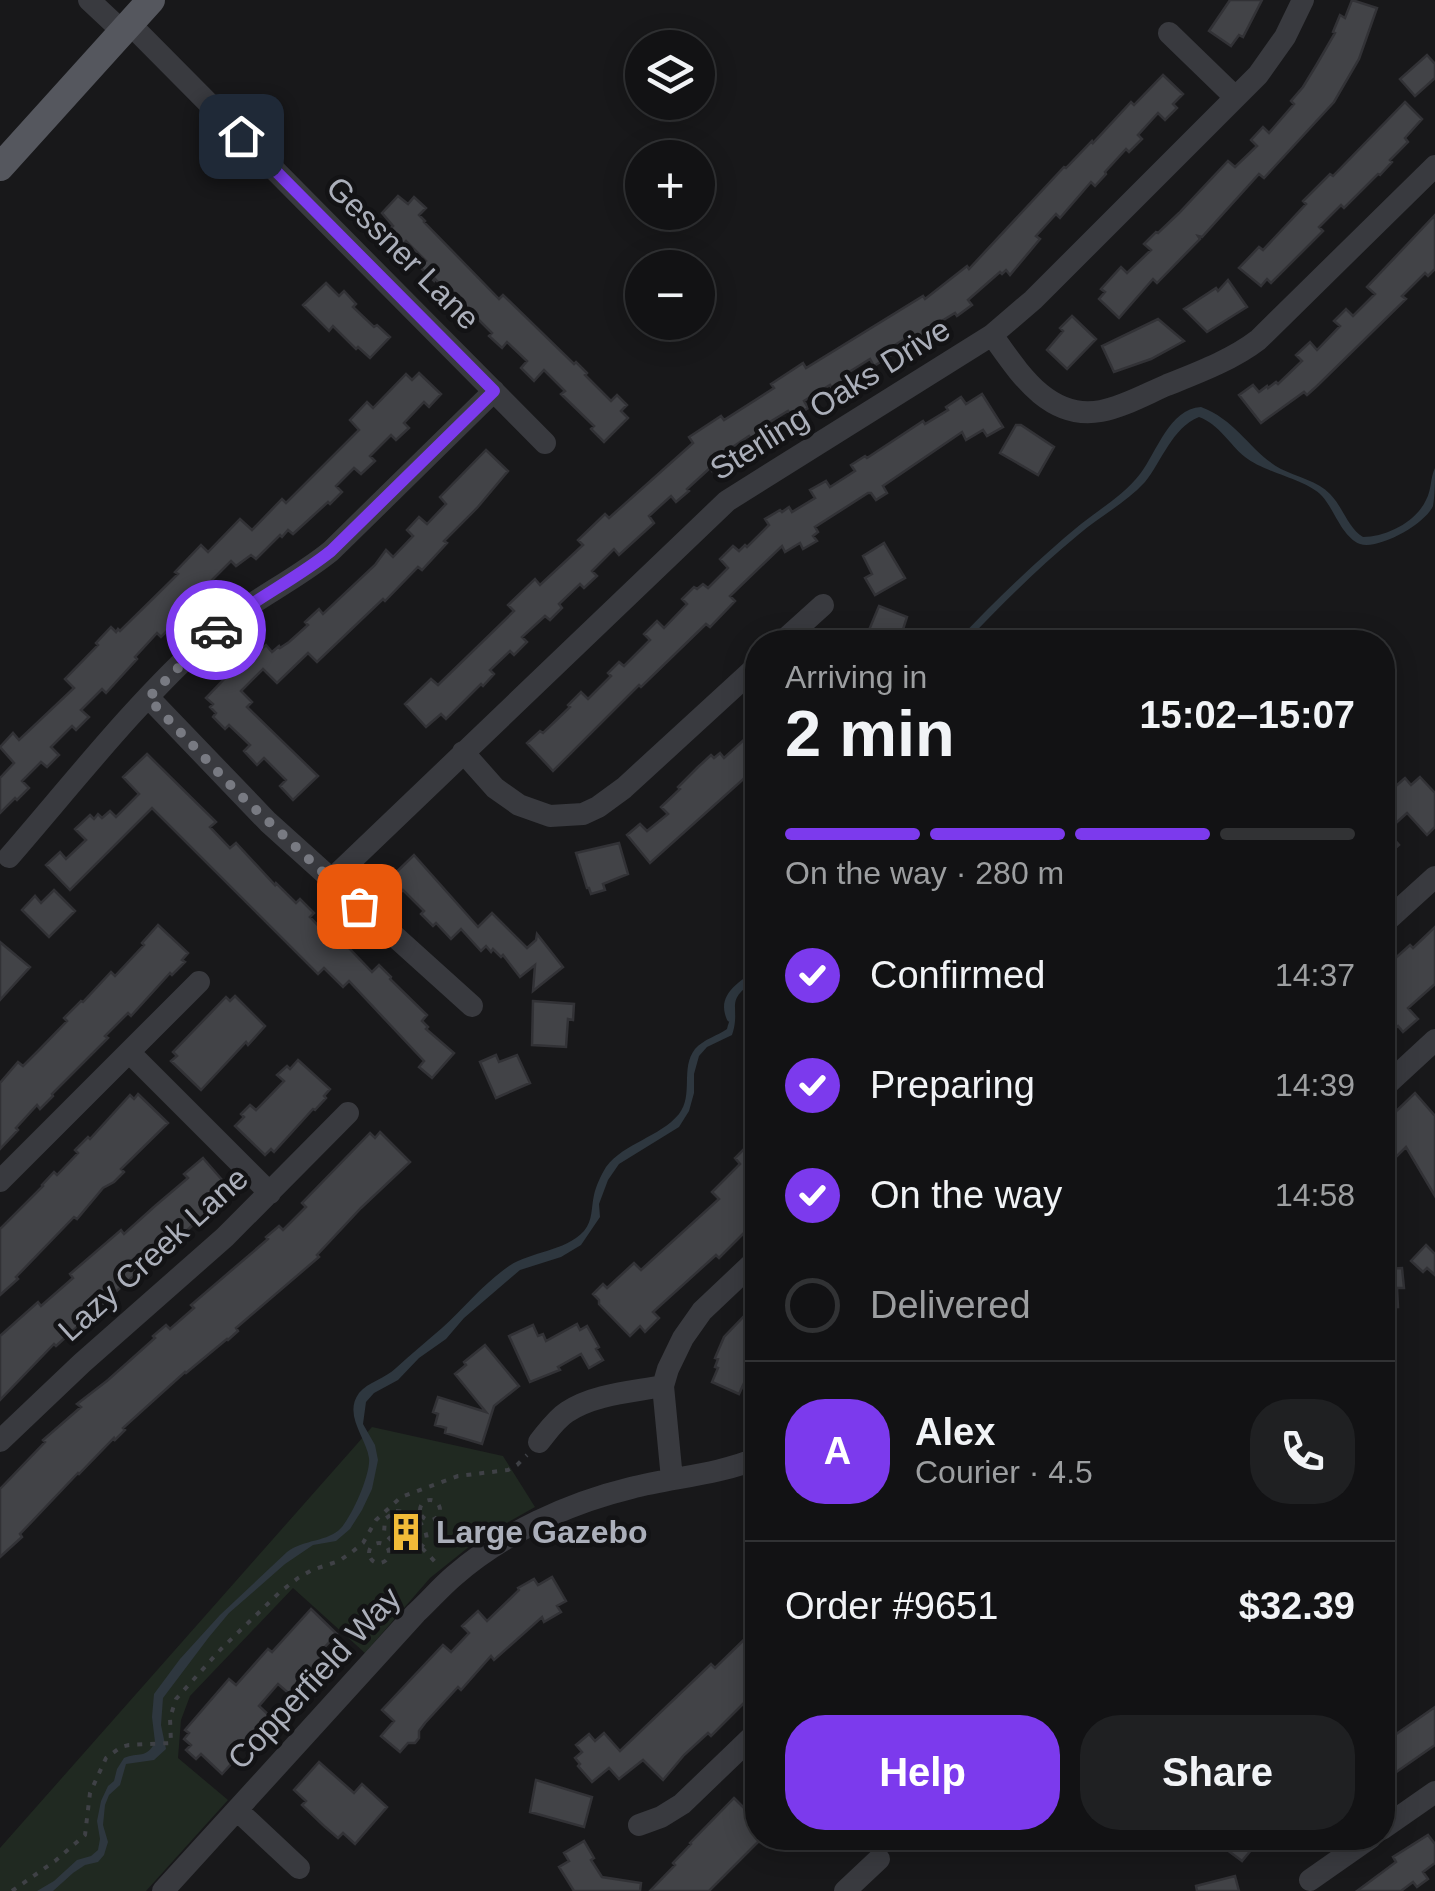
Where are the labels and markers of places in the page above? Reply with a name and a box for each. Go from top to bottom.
pin [199,94,284,179]
pin [317,864,402,949]
building icon: Large Gazebo [385,1511,427,1553]
place label: Large Gazebo [436,1514,648,1550]

